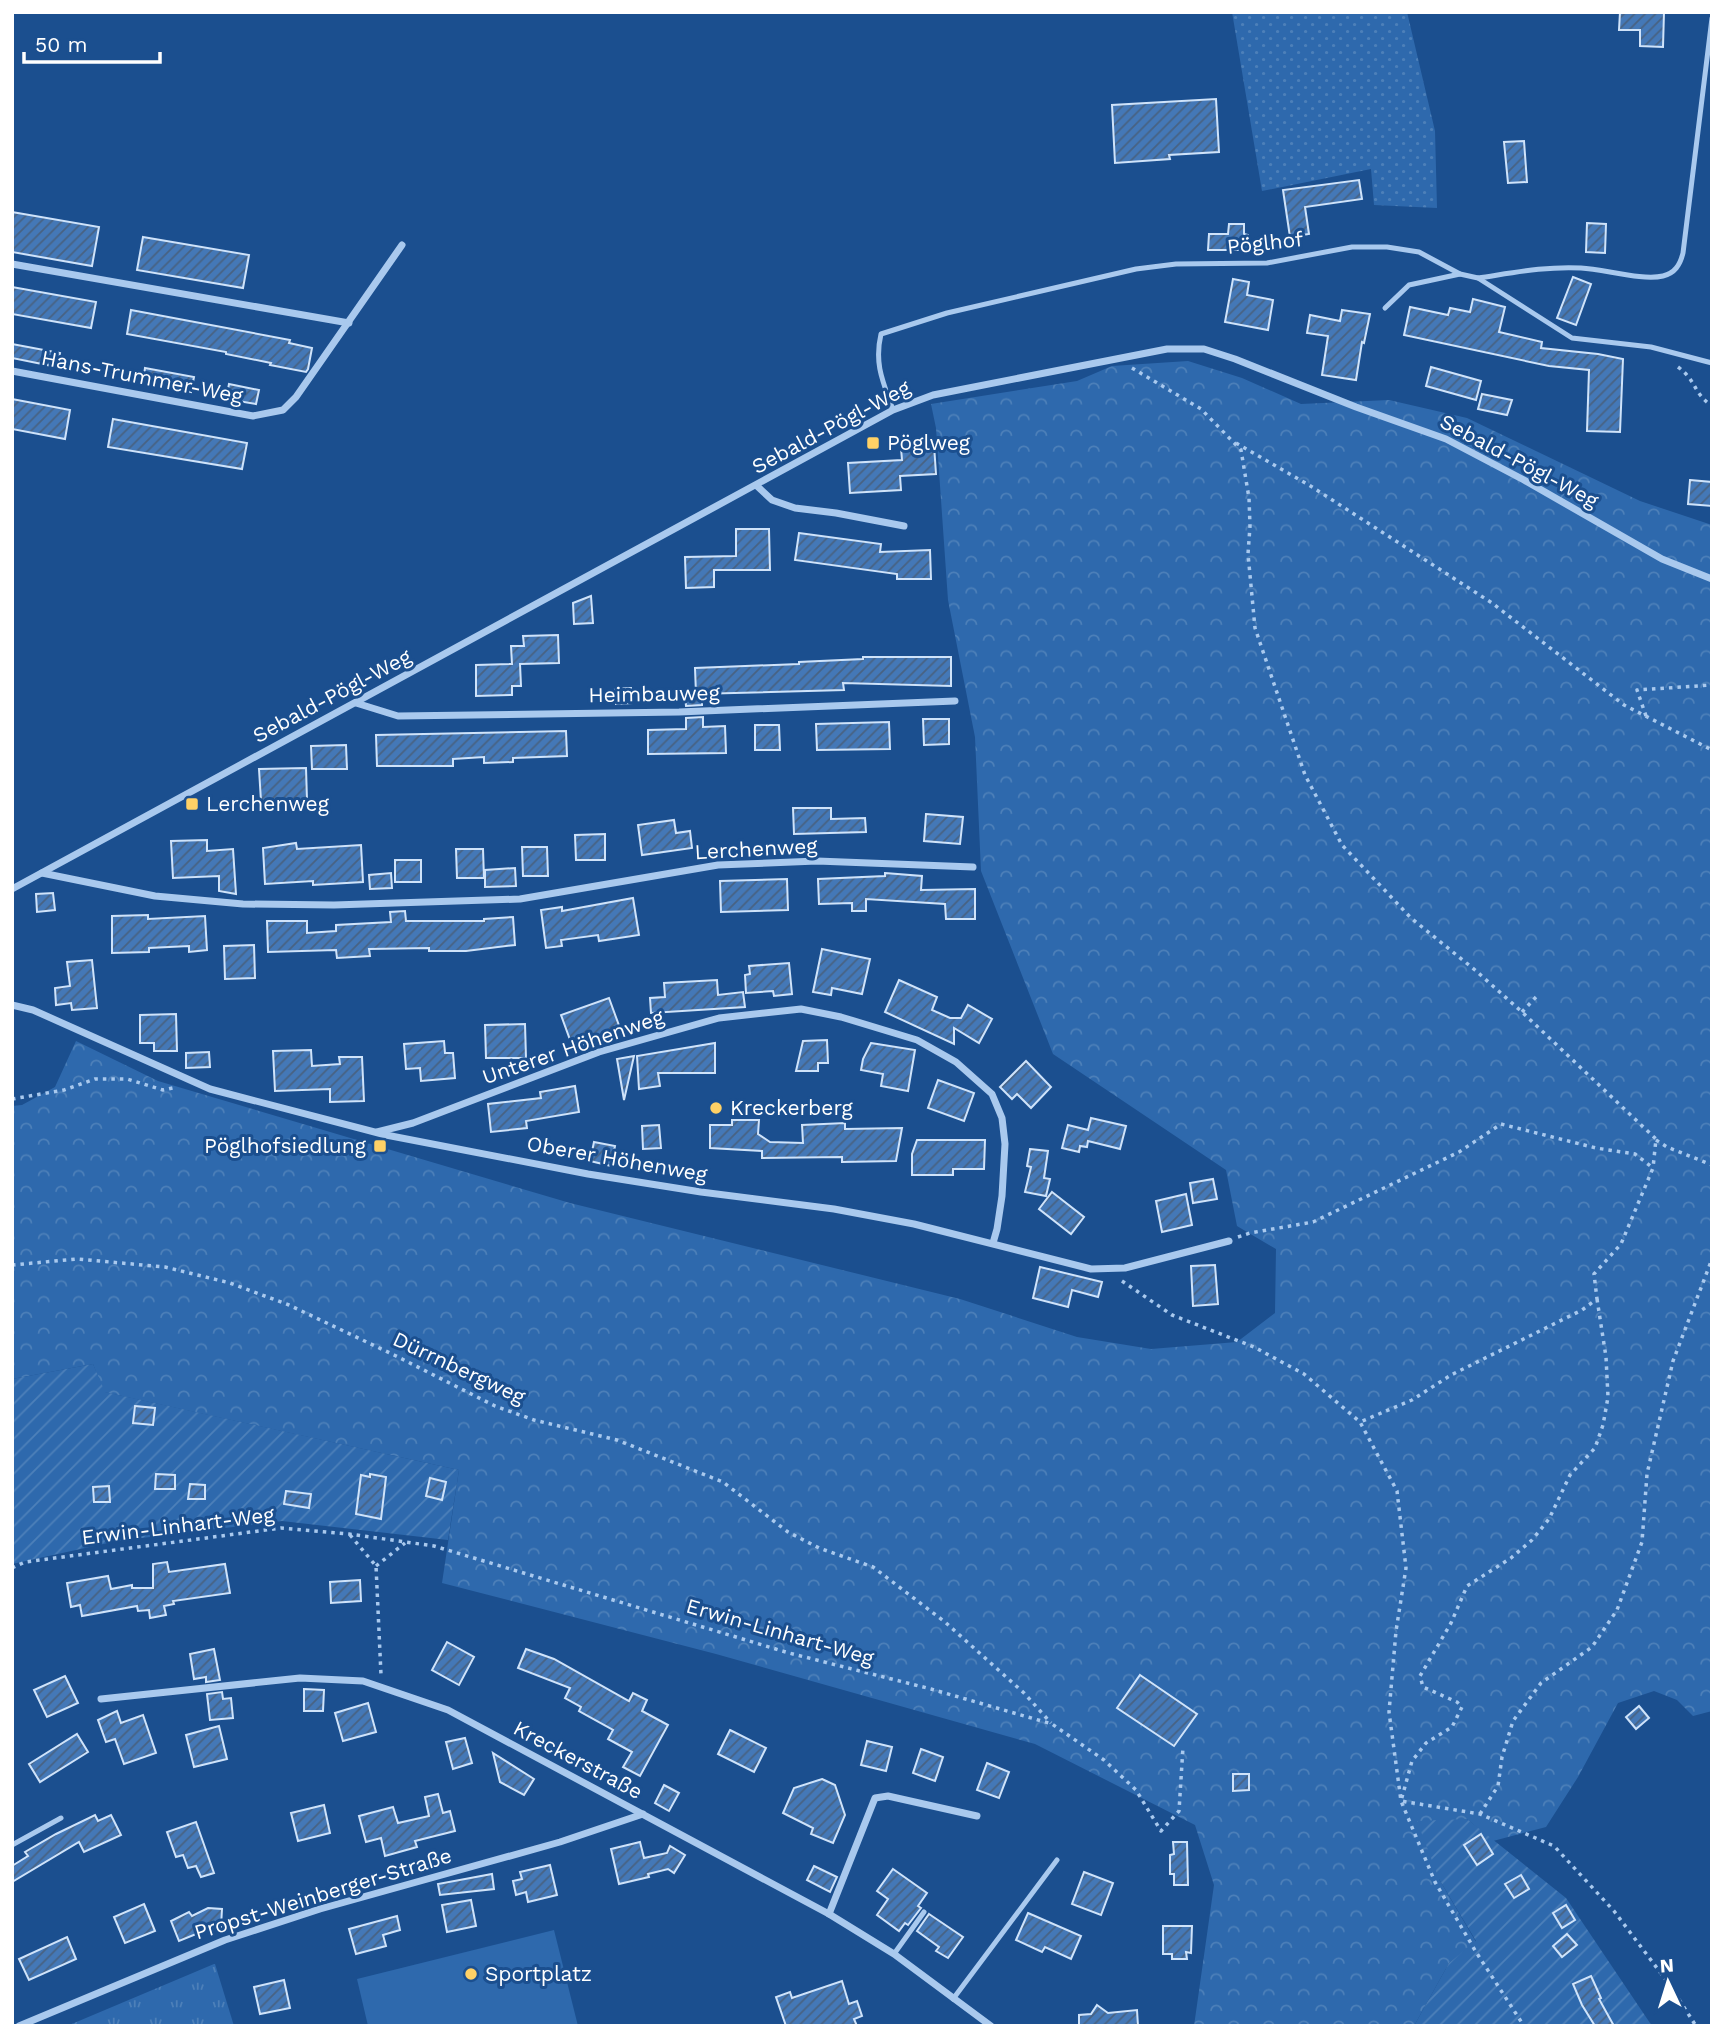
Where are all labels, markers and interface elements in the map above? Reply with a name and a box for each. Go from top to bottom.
scale bar [24,21,161,65]
text: 50 m [35,32,87,57]
street label: Pöglhof [1226,226,1304,259]
street label: Hans-Trummer-Weg [39,345,246,408]
street label: Sebald-Pögl-Weg [747,374,915,479]
street label: Sebald-Pögl-Weg [1436,408,1603,513]
place label: Pöglweg [887,430,971,455]
marker: Pöglweg [865,435,881,451]
street label: Sebald-Pögl-Weg [248,643,416,748]
street label: Heimbauweg [588,680,721,707]
place label: Lerchenweg [206,791,330,816]
marker: Lerchenweg [184,796,200,812]
street label: Lerchenweg [694,833,819,864]
street label: Unterer Höhenweg [479,1003,668,1089]
place label: Kreckerberg [730,1095,853,1120]
marker: Kreckerberg [708,1100,724,1116]
street label: Oberer Höhenweg [525,1130,710,1187]
place label: Pöglhofsiedlung [204,1133,367,1158]
marker: Pöglhofsiedlung [372,1138,388,1154]
street label: Dürrnbergweg [389,1326,530,1409]
street label: Erwin-Linhart-Weg [80,1501,277,1550]
street label: Erwin-Linhart-Weg [683,1593,878,1671]
street label: Kreckerstraße [509,1715,647,1804]
street label: Propst-Weinberger-Straße [191,1842,455,1945]
north arrow [1633,1947,1703,2017]
text: N [1659,1954,1675,1978]
place label: Sportplatz [485,1961,592,1986]
marker: Sportplatz [463,1966,479,1982]

